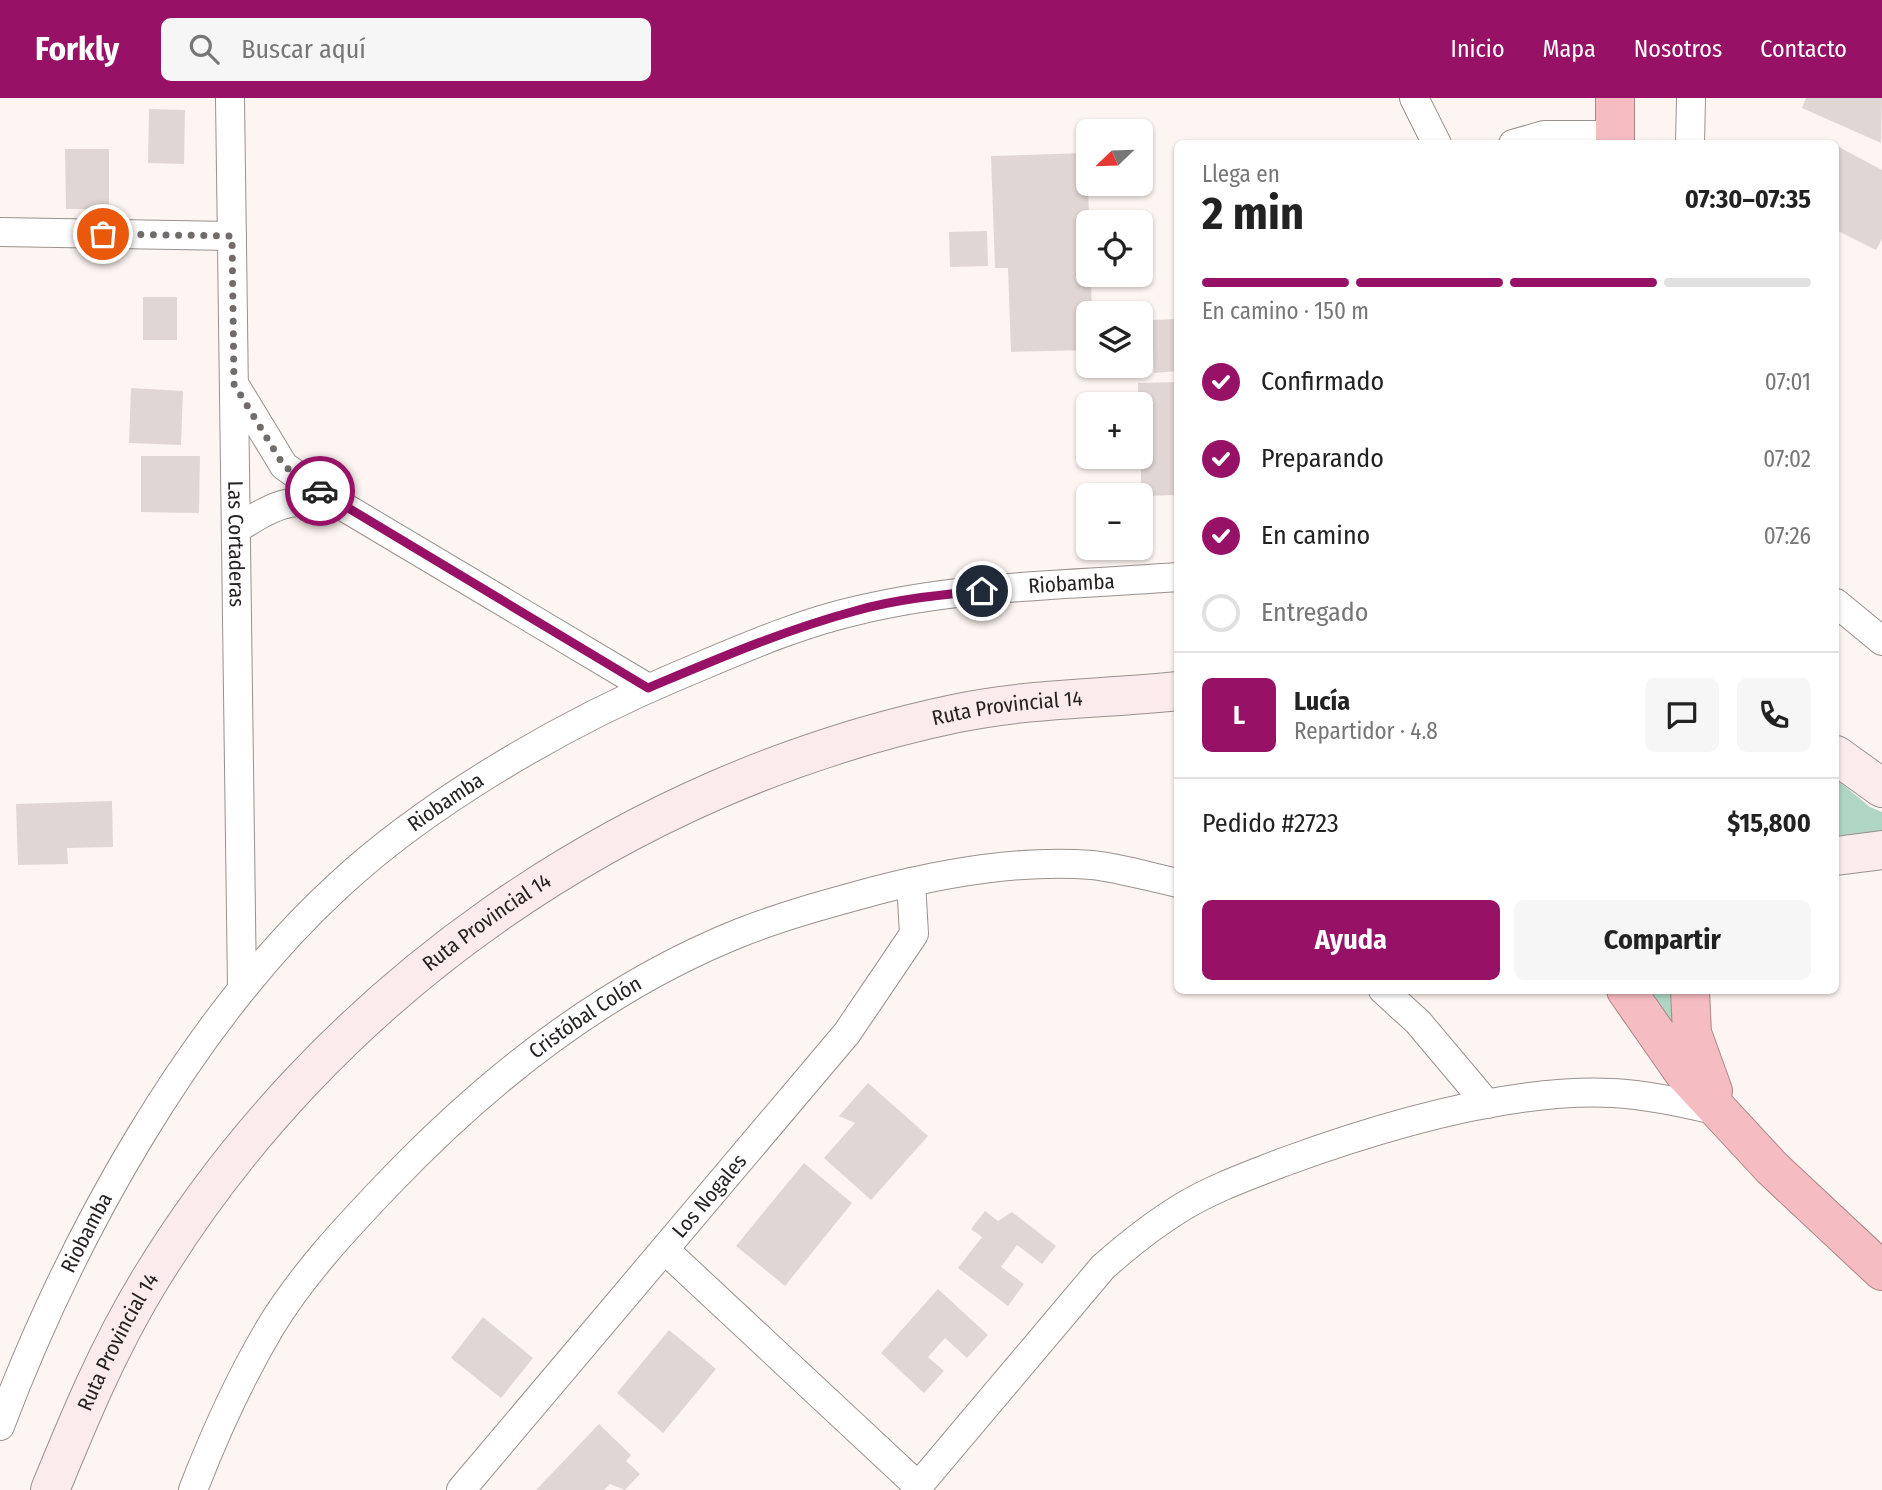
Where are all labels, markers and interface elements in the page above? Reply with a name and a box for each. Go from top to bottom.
search box [161,18,651,81]
text: Forkly [35,29,119,69]
icon: search [185,30,223,68]
text: Buscar aquí [241,34,366,65]
text: Inicio [1451,35,1505,63]
text: Mapa [1543,35,1596,63]
text: Nosotros [1634,35,1722,63]
text: Contacto [1760,35,1847,63]
north arrow [1076,119,1153,196]
map controls [1076,119,1153,560]
text: Llega en [1202,160,1280,188]
text: 07:30–07:35 [1685,184,1811,215]
text: 2 min [1202,186,1304,241]
pin [73,204,133,264]
button: locate [1076,210,1153,287]
icon: bag [84,215,122,253]
text: En camino · 150 m [1202,297,1369,325]
button: layers [1076,301,1153,378]
icon: check [1202,363,1240,401]
text: Confirmado [1261,366,1384,397]
text: 07:01 [1765,368,1811,396]
button: + [1076,392,1153,469]
icon: check [1202,440,1240,478]
text: Preparando [1261,443,1384,474]
text: 07:02 [1763,445,1811,473]
courier [285,456,355,526]
icon: car [301,472,339,510]
street label: Las Cortaderas [222,481,250,607]
button: − [1076,483,1153,560]
icon: check [1202,517,1240,555]
text: En camino [1261,520,1370,551]
text: 07:26 [1764,522,1811,550]
pin [952,561,1012,621]
street label: Riobamba [1027,568,1115,599]
icon: home [963,572,1001,610]
text: Entregado [1261,597,1368,628]
button: chat [1645,678,1719,752]
button: phone [1737,678,1811,752]
street label: Ruta Provincial 14 [929,685,1083,731]
text: Lucía [1294,686,1350,717]
text: L [1233,700,1245,731]
text: Repartidor · 4.8 [1294,717,1438,745]
street label: Riobamba [402,767,489,837]
text: Pedido #2723 [1202,808,1339,839]
text: $15,800 [1727,808,1811,839]
street label: Ruta Provincial 14 [417,868,556,977]
button: Ayuda [1202,900,1500,980]
button: Compartir [1514,900,1811,980]
street label: Cristóbal Colón [524,970,646,1064]
street label: Los Nogales [667,1149,752,1243]
street label: Riobamba [55,1188,118,1277]
street label: Ruta Provincial 14 [72,1268,164,1415]

